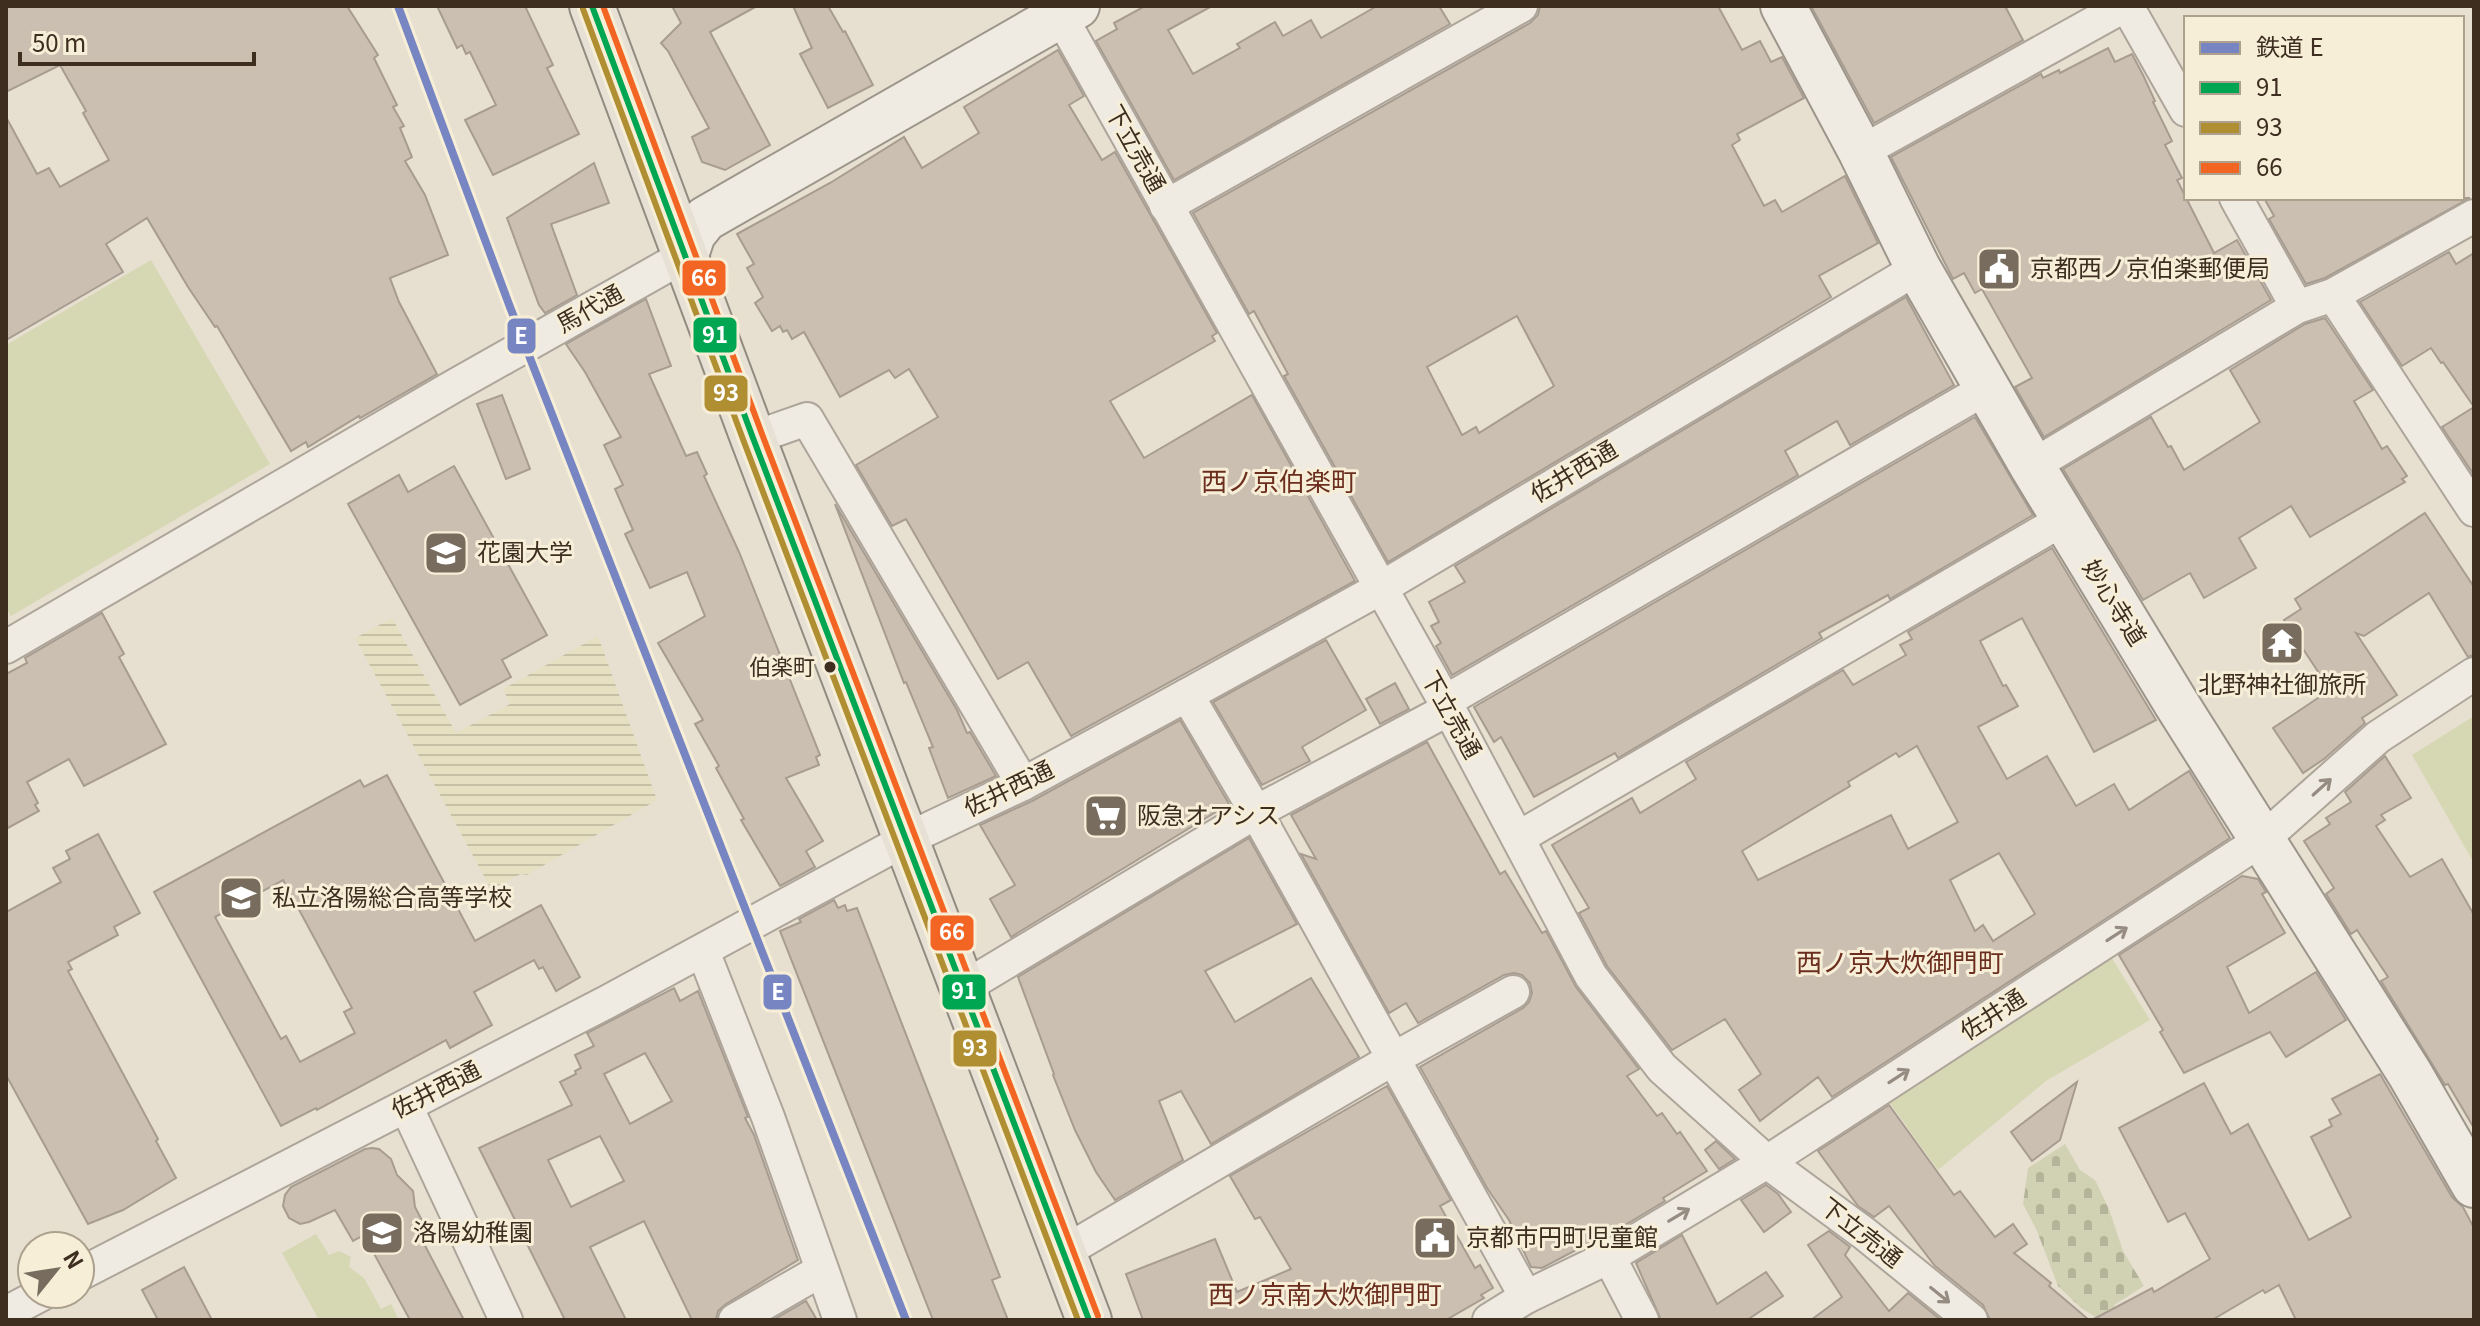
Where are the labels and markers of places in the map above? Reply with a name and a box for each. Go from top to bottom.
public building icon: 京都西ノ京伯楽郵便局 [1975,245,2023,293]
place label: 京都西ノ京伯楽郵便局 [2030,249,2270,284]
school or university icon: 花園大学 [422,529,470,577]
place label: 花園大学 [477,533,573,568]
temple icon: 北野神社御旅所 [2258,619,2306,667]
place label: 伯楽町 [749,649,815,681]
marker: 伯楽町 [822,659,838,675]
place label: 北野神社御旅所 [2198,665,2366,700]
supermarket icon: 阪急オアシス [1082,792,1130,840]
place label: 阪急オアシス [1137,796,1280,831]
school or university icon: 私立洛陽総合高等学校 [217,874,265,922]
place label: 私立洛陽総合高等学校 [272,878,512,913]
school or university icon: 洛陽幼稚園 [358,1209,406,1257]
place label: 洛陽幼稚園 [413,1213,533,1248]
public building icon: 京都市円町児童館 [1411,1214,1459,1262]
place label: 京都市円町児童館 [1466,1218,1658,1253]

